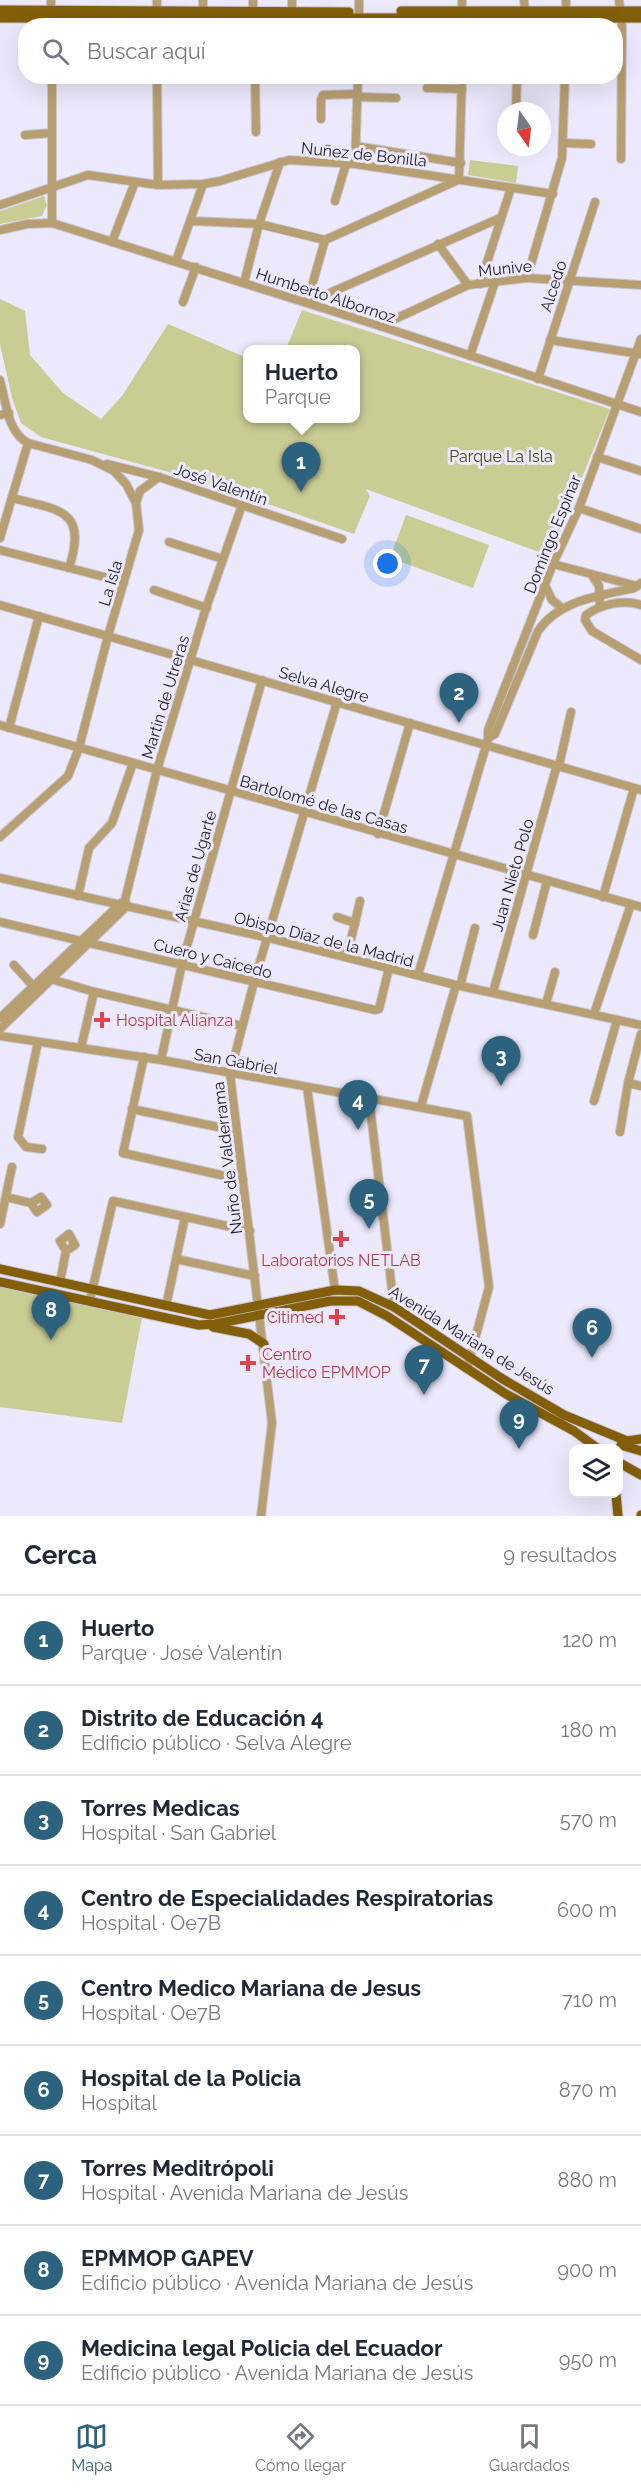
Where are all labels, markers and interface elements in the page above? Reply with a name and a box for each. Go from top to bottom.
search box [18,18,623,84]
icon: search [39,35,72,68]
text: Buscar aquí [87,38,206,64]
north arrow [497,102,551,156]
street label: Nuñez de Bonilla [300,138,428,171]
street label: Munive [477,256,533,281]
street label: Alcedo [536,258,571,314]
street label: Humberto Albornoz [254,264,398,327]
popup [243,345,360,423]
text: Huerto [265,359,338,385]
text: Parque [265,385,331,409]
pin: 1 [282,442,320,492]
park label: Parque La Isla [449,447,553,466]
street label: José Valentín [172,460,270,509]
street label: Domingo Espinar [520,472,585,596]
your location [373,549,402,578]
street label: La Isla [95,558,126,608]
street label: Martin de Utreras [138,633,193,761]
street label: Selva Alegre [277,663,371,706]
pin: 2 [440,674,478,723]
street label: Bartolomé de las Casas [238,771,410,838]
street label: Arias de Ugarte [171,808,220,924]
street label: Juan Nieto Polo [487,817,538,934]
street label: Obispo Díaz de la Madrid [232,908,416,971]
street label: Cuero y Caicedo [152,935,274,982]
marker: Hospital Alianza [93,1011,111,1029]
place label: Hospital Alianza [116,1011,233,1030]
pin: 3 [482,1036,520,1086]
street label: San Gabriel [193,1045,280,1078]
pin: 4 [338,1080,378,1130]
street label: Nuño de Valderrama [209,1081,246,1235]
pin: 5 [350,1180,388,1229]
marker: Laboratorios NETLAB [332,1230,350,1248]
place label: Laboratorios NETLAB [261,1251,421,1270]
street label: Avenida Mariana de Jesús [386,1282,558,1399]
pin: 8 [32,1290,70,1340]
place label: Citimed [267,1308,324,1327]
marker: Citimed [328,1308,346,1326]
pin: 6 [572,1308,612,1358]
place label: Centro Médico EPMMOP [262,1345,391,1382]
pin: 7 [404,1346,444,1395]
marker: Centro Médico EPMMOP [239,1354,257,1372]
pin: 9 [500,1400,538,1449]
map controls [569,1444,623,1498]
button: layers [569,1444,623,1498]
text: Cerca [24,1540,97,1570]
text: 9 resultados [503,1543,617,1567]
text: Huerto [81,1615,154,1641]
text: 1 [39,1628,48,1652]
text: 120 m [562,1628,617,1652]
text: Parque · José Valentín [81,1641,282,1665]
text: Distrito de Educación 4 [81,1705,324,1731]
text: 2 [38,1718,49,1742]
text: 180 m [561,1718,617,1742]
text: Edificio público · Selva Alegre [81,1731,351,1755]
text: Torres Medicas [81,1795,240,1821]
text: 3 [38,1808,49,1832]
text: 570 m [560,1808,617,1832]
text: Hospital · San Gabriel [81,1821,276,1845]
text: Centro de Especialidades Respiratorias [81,1885,493,1911]
text: 4 [38,1898,49,1922]
text: 600 m [557,1898,617,1922]
text: Hospital · Oe7B [81,1911,221,1935]
text: Centro Medico Mariana de Jesus [81,1975,421,2001]
text: 5 [38,1988,49,2012]
text: 710 m [562,1988,617,2012]
text: Hospital · Oe7B [81,2001,221,2025]
text: Hospital de la Policia [81,2065,301,2091]
text: 6 [37,2078,50,2102]
text: 870 m [559,2078,617,2102]
text: Hospital [81,2091,157,2115]
text: Torres Meditrópoli [81,2155,274,2181]
text: 7 [38,2168,49,2192]
text: 880 m [558,2168,617,2192]
text: Hospital · Avenida Mariana de Jesús [81,2181,408,2205]
text: EPMMOP GAPEV [81,2245,254,2271]
text: 8 [37,2258,50,2282]
text: 900 m [557,2258,617,2282]
text: Edificio público · Avenida Mariana de Jesús [81,2271,473,2295]
text: Medicina legal Policia del Ecuador [81,2335,442,2361]
text: 9 [38,2348,49,2372]
text: 950 m [559,2348,617,2372]
text: Edificio público · Avenida Mariana de Jesús [81,2361,473,2385]
tab: Mapa [71,2420,113,2475]
tab: Cómo llegar [255,2420,346,2475]
tab: Guardados [489,2420,570,2475]

